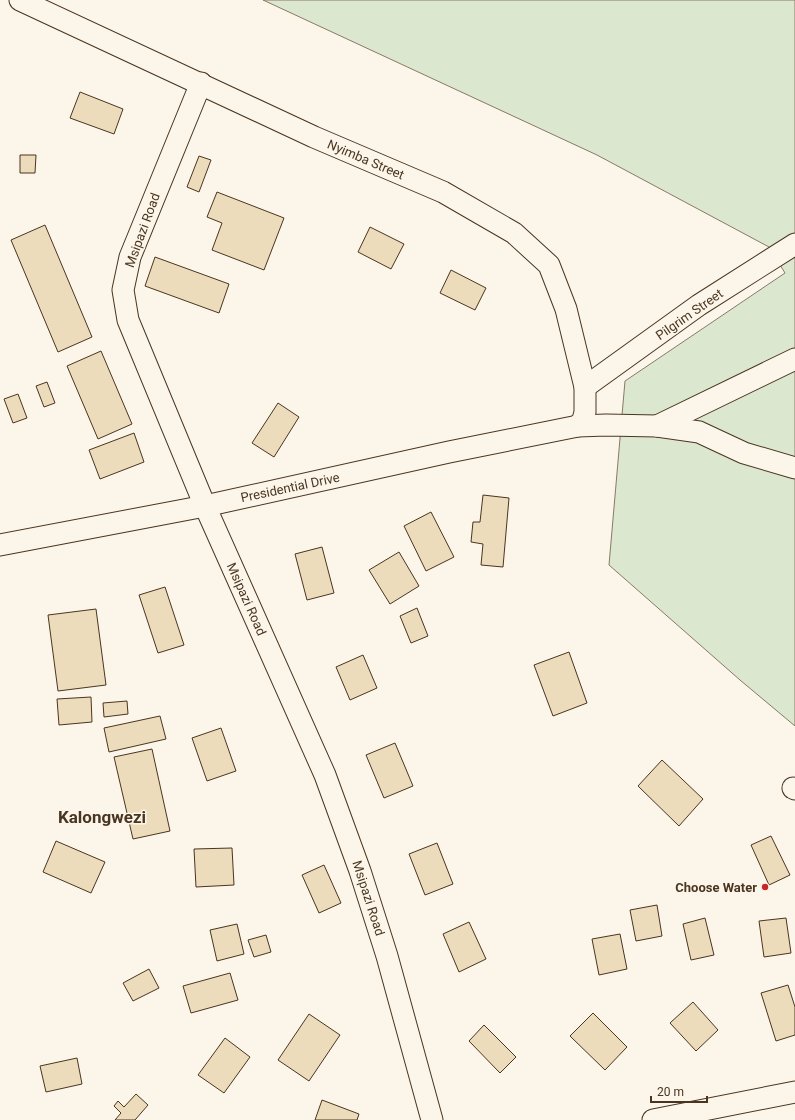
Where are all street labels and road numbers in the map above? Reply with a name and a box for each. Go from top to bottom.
street label: Nyimba Street [325,137,406,182]
street label: Msipazi Road [122,191,163,270]
street label: Pilgrim Street [653,286,726,343]
street label: Presidential Drive [239,470,341,505]
street label: Msipazi Road [224,560,269,638]
street label: Msipazi Road [349,859,388,938]

